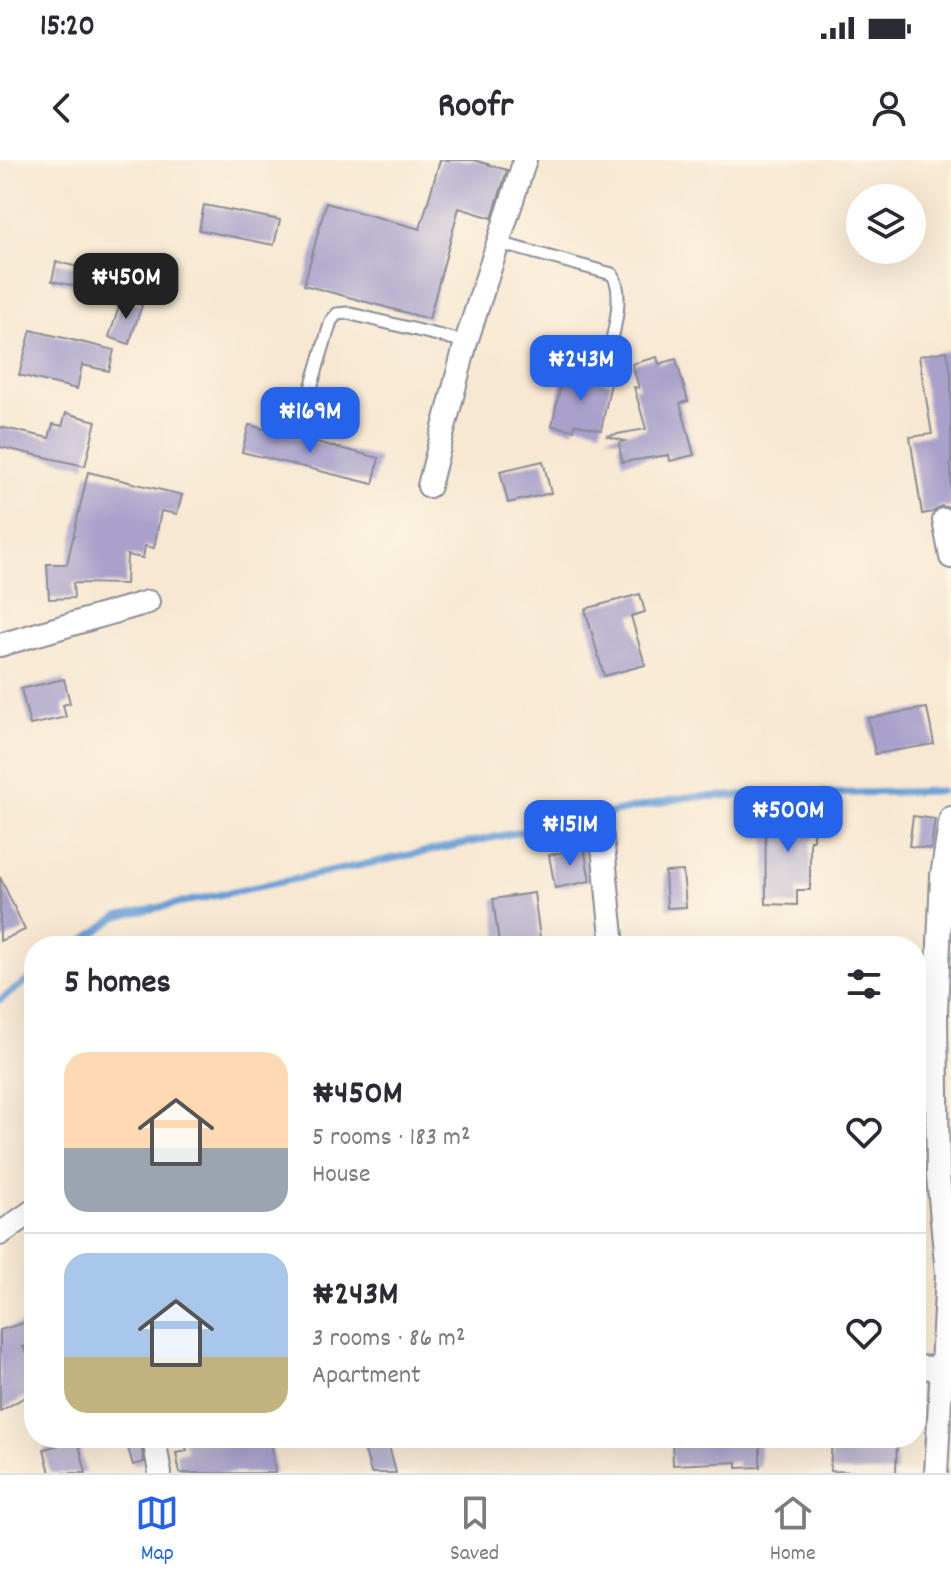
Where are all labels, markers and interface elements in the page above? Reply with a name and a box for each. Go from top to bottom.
text: 15:20 [40,7,95,50]
text: Roofr [438,82,513,134]
icon: back [40,86,84,130]
icon: person [867,86,911,130]
map controls [846,184,926,264]
button: layers [846,184,926,264]
pin: ₦450M [70,253,182,321]
text: ₦450M [91,260,161,297]
pin: ₦243M [525,335,637,403]
text: ₦243M [548,342,614,379]
pin: ₦169M [254,387,366,455]
text: ₦169M [279,394,341,431]
pin: ₦500M [732,786,844,854]
text: ₦500M [752,793,824,830]
pin: ₦151M [514,800,626,868]
text: ₦151M [542,807,598,844]
text: 5 homes [64,960,171,1009]
icon: filters [842,962,886,1006]
text: ₦450M [312,1071,403,1120]
icon: home [128,1084,224,1180]
icon: heart [842,1110,886,1154]
text: 5 rooms · 183 m² [312,1120,470,1157]
text: House [312,1157,370,1194]
text: ₦243M [312,1272,398,1321]
icon: home [128,1285,224,1381]
icon: heart [842,1311,886,1355]
text: 3 rooms · 86 m² [312,1321,465,1358]
text: Apartment [312,1358,421,1395]
tab: Map [135,1491,179,1570]
tab: Saved [450,1491,499,1570]
tab: Home [770,1491,816,1570]

